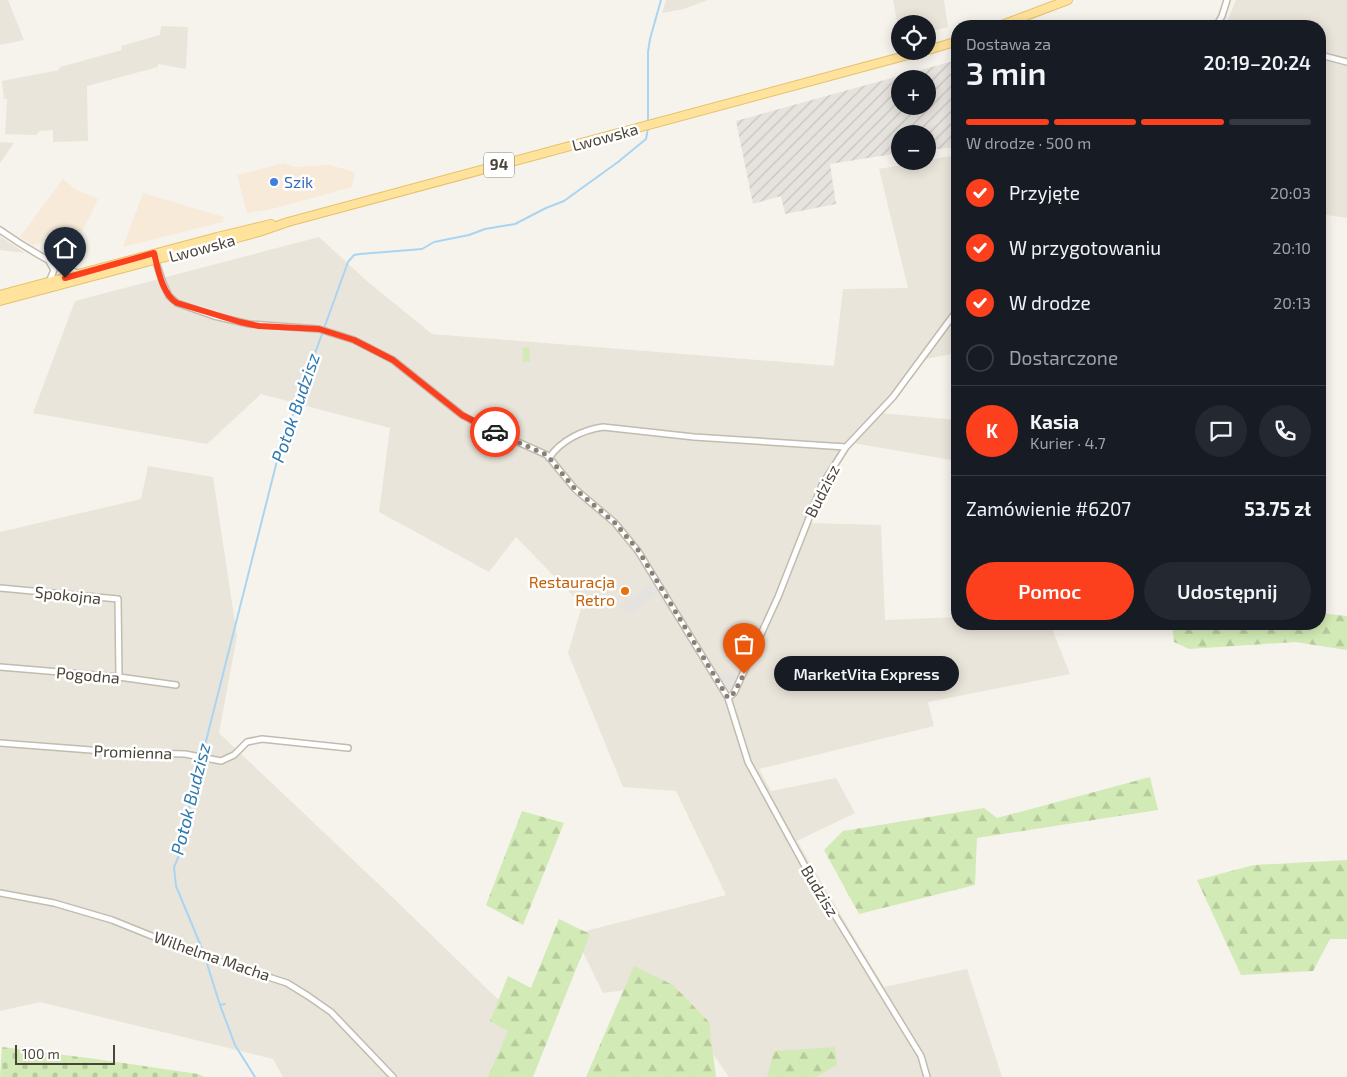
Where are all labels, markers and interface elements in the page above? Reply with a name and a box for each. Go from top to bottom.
map controls [891,15,936,170]
button: locate [891,15,936,60]
text: Dostawa za [966,34,1051,53]
text: 20:19–20:24 [1204,51,1311,74]
text: 3 min [966,53,1047,91]
button: + [891,70,936,115]
street label: Lwowska [570,119,640,154]
button: − [891,125,936,170]
text: W drodze · 500 m [966,133,1091,152]
road number: 94 [484,152,514,178]
place label: Szik [284,172,313,191]
marker: Szik [268,176,280,188]
icon: check [966,179,994,207]
text: Przyjęte [1009,181,1080,204]
text: 20:03 [1270,183,1311,202]
pin [44,227,86,278]
street label: Lwowska [167,230,237,265]
icon: home [51,234,79,262]
icon: check [966,234,994,262]
text: W przygotowaniu [1009,236,1161,259]
text: 20:10 [1273,238,1311,257]
icon: check [966,289,994,317]
text: W drodze [1009,291,1091,314]
text: 20:13 [1273,293,1311,312]
text: Dostarczone [1009,346,1118,369]
water label: Potok Budzisz [266,350,324,465]
button: chat [1195,405,1247,457]
button: phone [1259,405,1311,457]
courier [470,407,520,457]
text: Kasia [1030,410,1079,433]
icon: car [481,418,509,446]
text: K [986,419,998,442]
text: Kurier · 4.7 [1030,433,1106,452]
street label: Budzisz [800,461,843,520]
text: Zamówienie #6207 [966,497,1131,520]
text: 53.75 zł [1244,497,1311,520]
button: Pomoc [966,562,1134,620]
button: Udostępnij [1144,562,1311,620]
place label: Restauracja Retro [529,572,615,609]
street label: Spokojna [34,582,102,608]
marker: Restauracja Retro [619,585,631,597]
pin [723,623,765,674]
icon: bag [730,630,758,658]
callout: MarketVita Express [774,656,959,692]
street label: Pogodna [56,662,121,687]
text: MarketVita Express [793,664,940,683]
street label: Promienna [93,741,173,762]
water label: Potok Budzisz [166,741,215,857]
street label: Budzisz [798,862,843,920]
street label: Wilhelma Macha [152,927,273,984]
scale bar [15,1042,115,1065]
text: 100 m [22,1045,60,1062]

